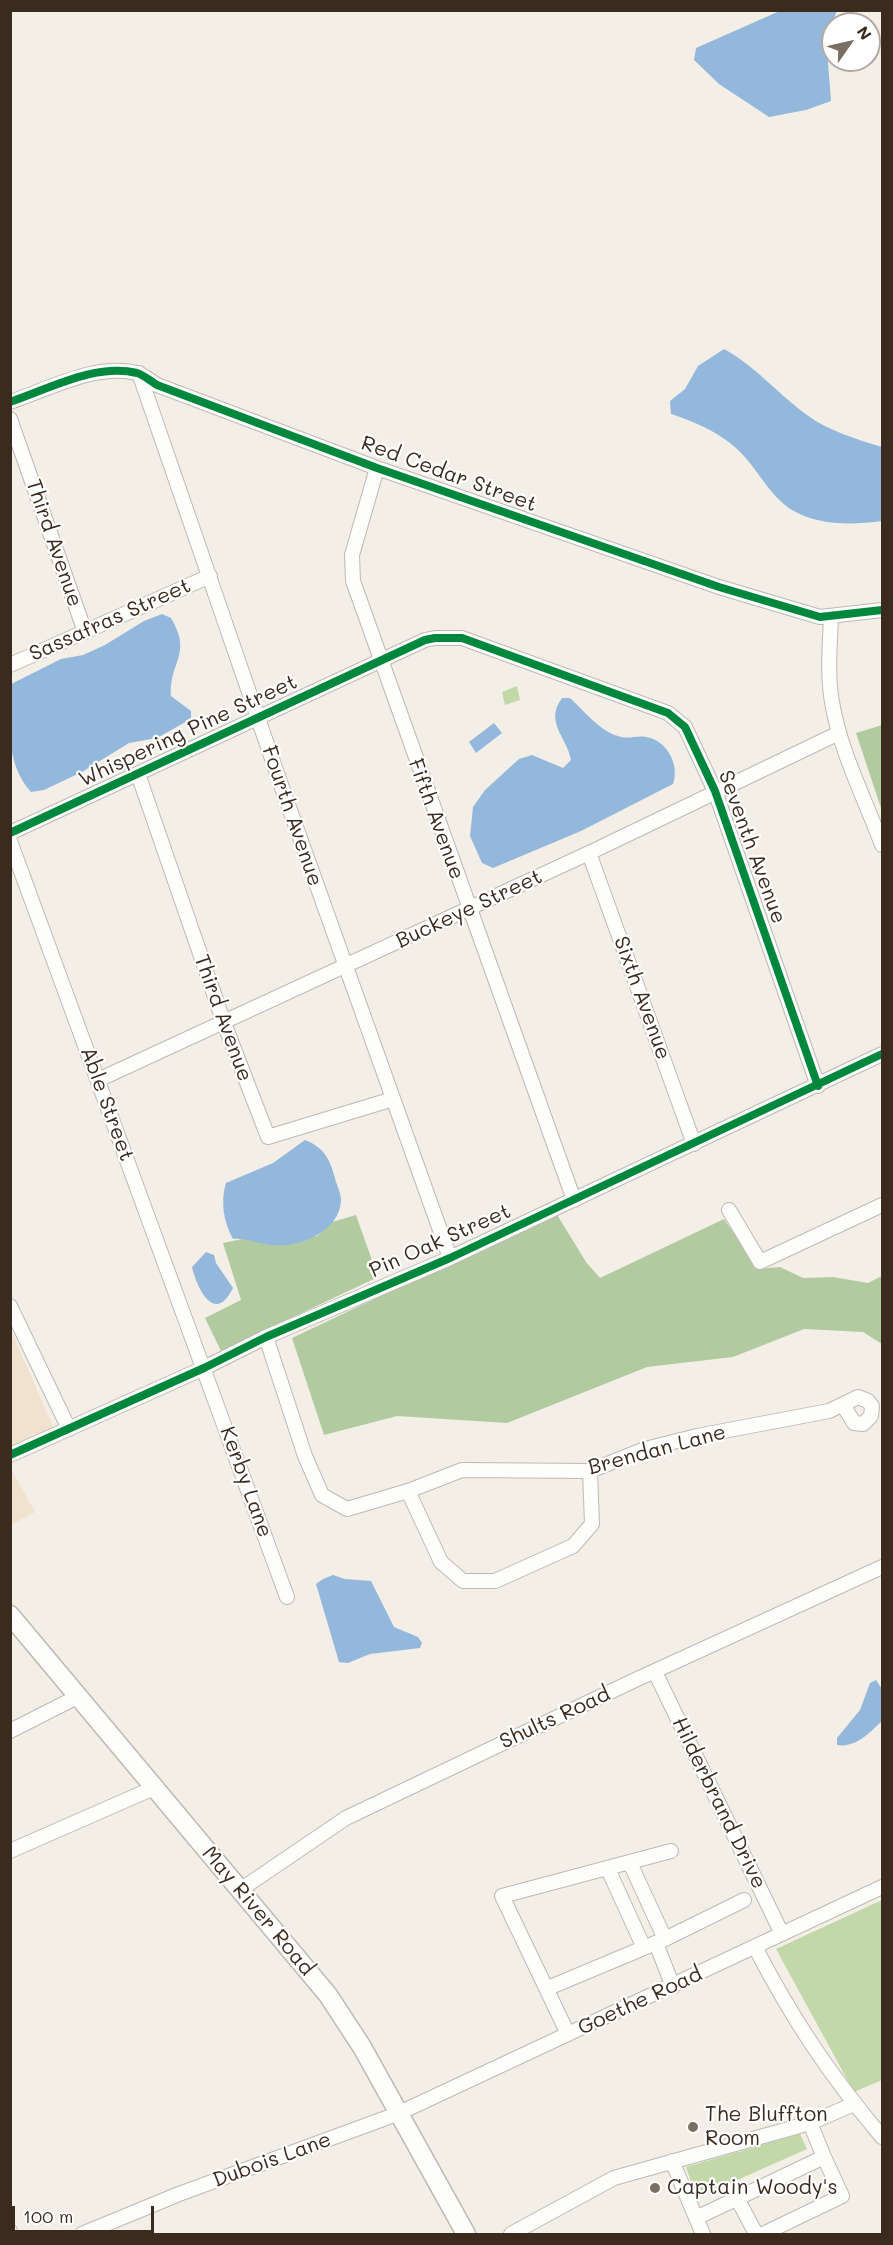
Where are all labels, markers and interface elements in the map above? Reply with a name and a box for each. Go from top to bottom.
north arrow [821,12,881,72]
text: N [853,22,877,44]
street label: Red Cedar Street [358,431,540,517]
street label: Third Avenue [20,476,88,610]
street label: Sassafras Street [25,573,195,667]
street label: Whispering Pine Street [75,669,301,793]
street label: Fourth Avenue [256,743,328,889]
street label: Fifth Avenue [402,755,470,883]
street label: Seventh Avenue [713,767,791,927]
street label: Buckeye Street [392,864,546,954]
street label: Sixth Avenue [608,933,676,1063]
street label: Third Avenue [188,951,258,1085]
street label: Able Street [75,1043,139,1165]
street label: Pin Oak Street [365,1199,515,1283]
street label: Brendan Lane [585,1419,729,1481]
street label: Kerby Lane [214,1423,278,1541]
street label: Shults Road [496,1681,614,1755]
street label: Hilderbrand Drive [667,1713,771,1893]
street label: May River Road [197,1841,319,1981]
street label: Goethe Road [574,1961,706,2041]
place label: The Bluffton Room [705,2102,828,2152]
marker: The Bluffton Room [686,2120,700,2134]
street label: Dubois Lane [209,2127,335,2193]
place label: Captain Woody's [667,2175,838,2201]
marker: Captain Woody's [648,2181,662,2195]
scale bar [15,2194,158,2232]
text: 100 m [23,2204,73,2228]

